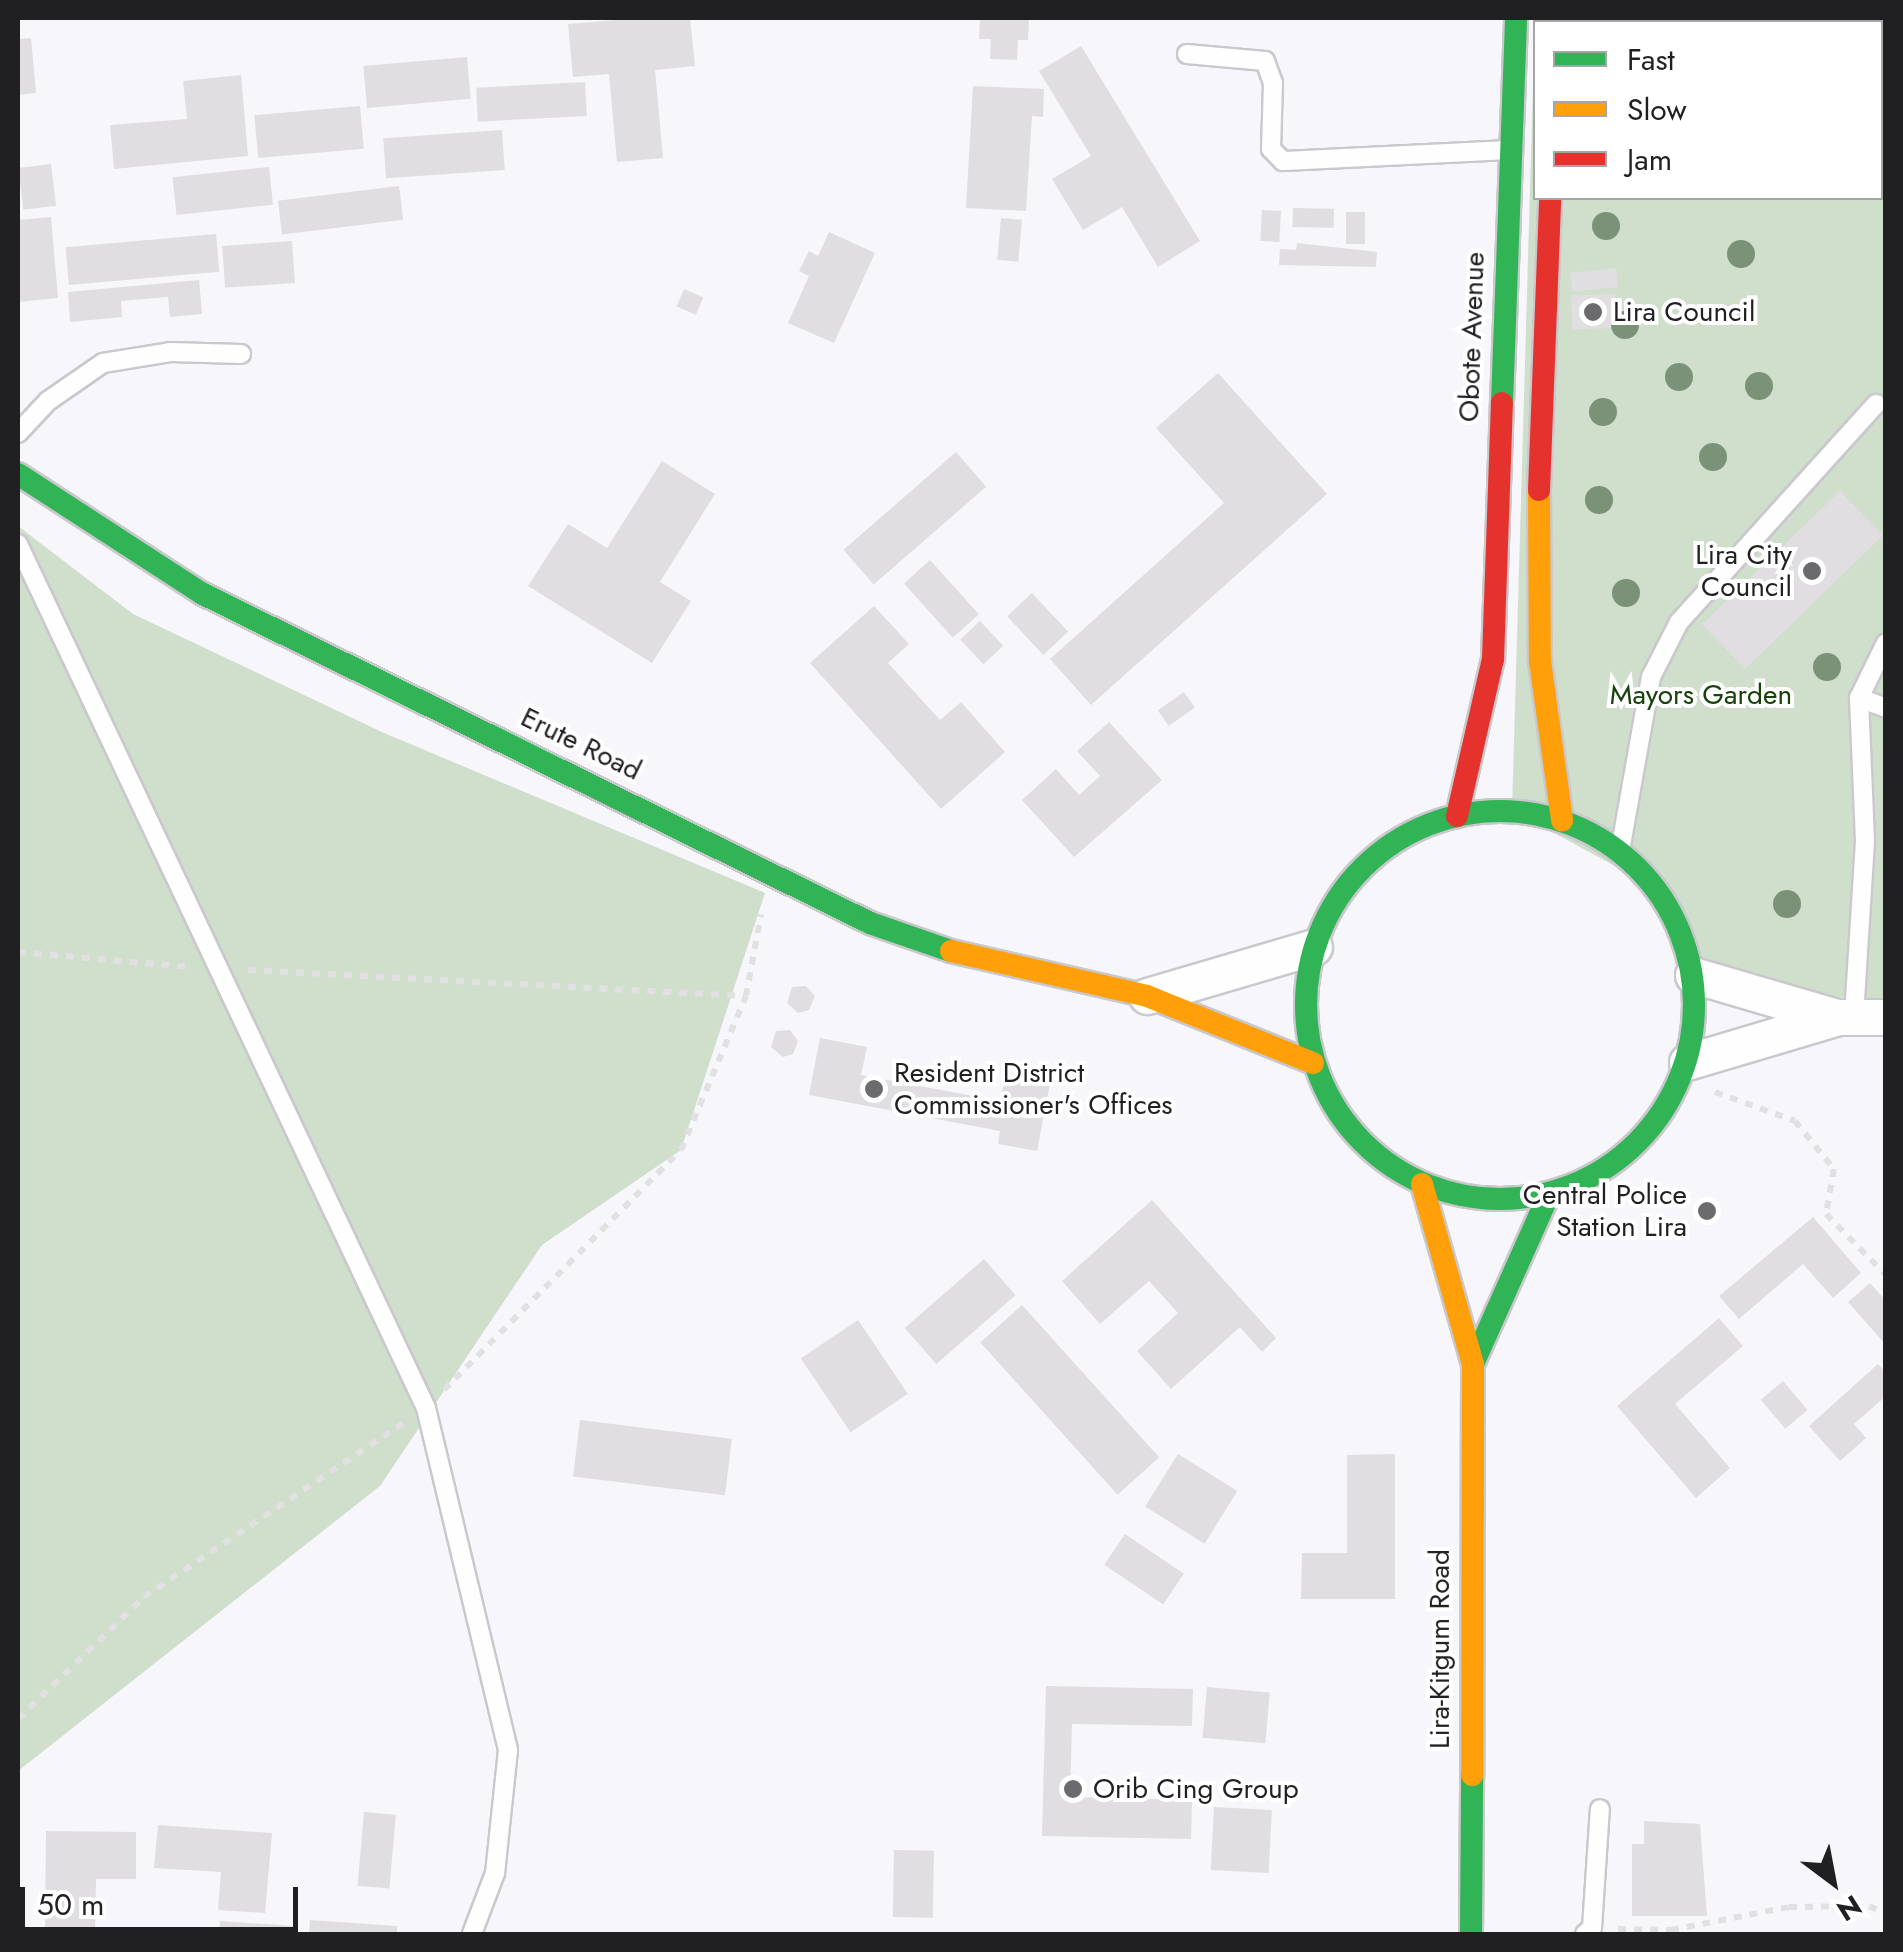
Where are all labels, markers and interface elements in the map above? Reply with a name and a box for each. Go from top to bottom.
legend [1533,20,1883,200]
text: Fast [1627,38,1675,81]
text: Slow [1627,88,1687,131]
text: Jam [1627,138,1672,181]
street label: Obote Avenue [1452,251,1492,423]
place label: Lira Council [1613,295,1755,329]
marker: Lira Council [1582,301,1604,323]
place label: Lira City Council [1695,538,1792,604]
marker: Lira City Council [1801,560,1823,582]
park label: Mayors Garden [1610,678,1792,712]
street label: Erute Road [515,700,647,788]
place label: Resident District Commissioner's Offices [894,1056,1173,1122]
marker: Resident District Commissioner's Offices [863,1078,885,1100]
place label: Central Police Station Lira [1523,1178,1687,1244]
marker: Central Police Station Lira [1696,1200,1718,1222]
street label: Lira-Kitgum Road [1423,1549,1457,1749]
place label: Orib Cing Group [1093,1772,1299,1806]
marker: Orib Cing Group [1062,1778,1084,1800]
north arrow [1783,1832,1883,1932]
scale bar [25,1867,302,1929]
text: 50 m [37,1883,104,1926]
text: N [1829,1885,1869,1931]

